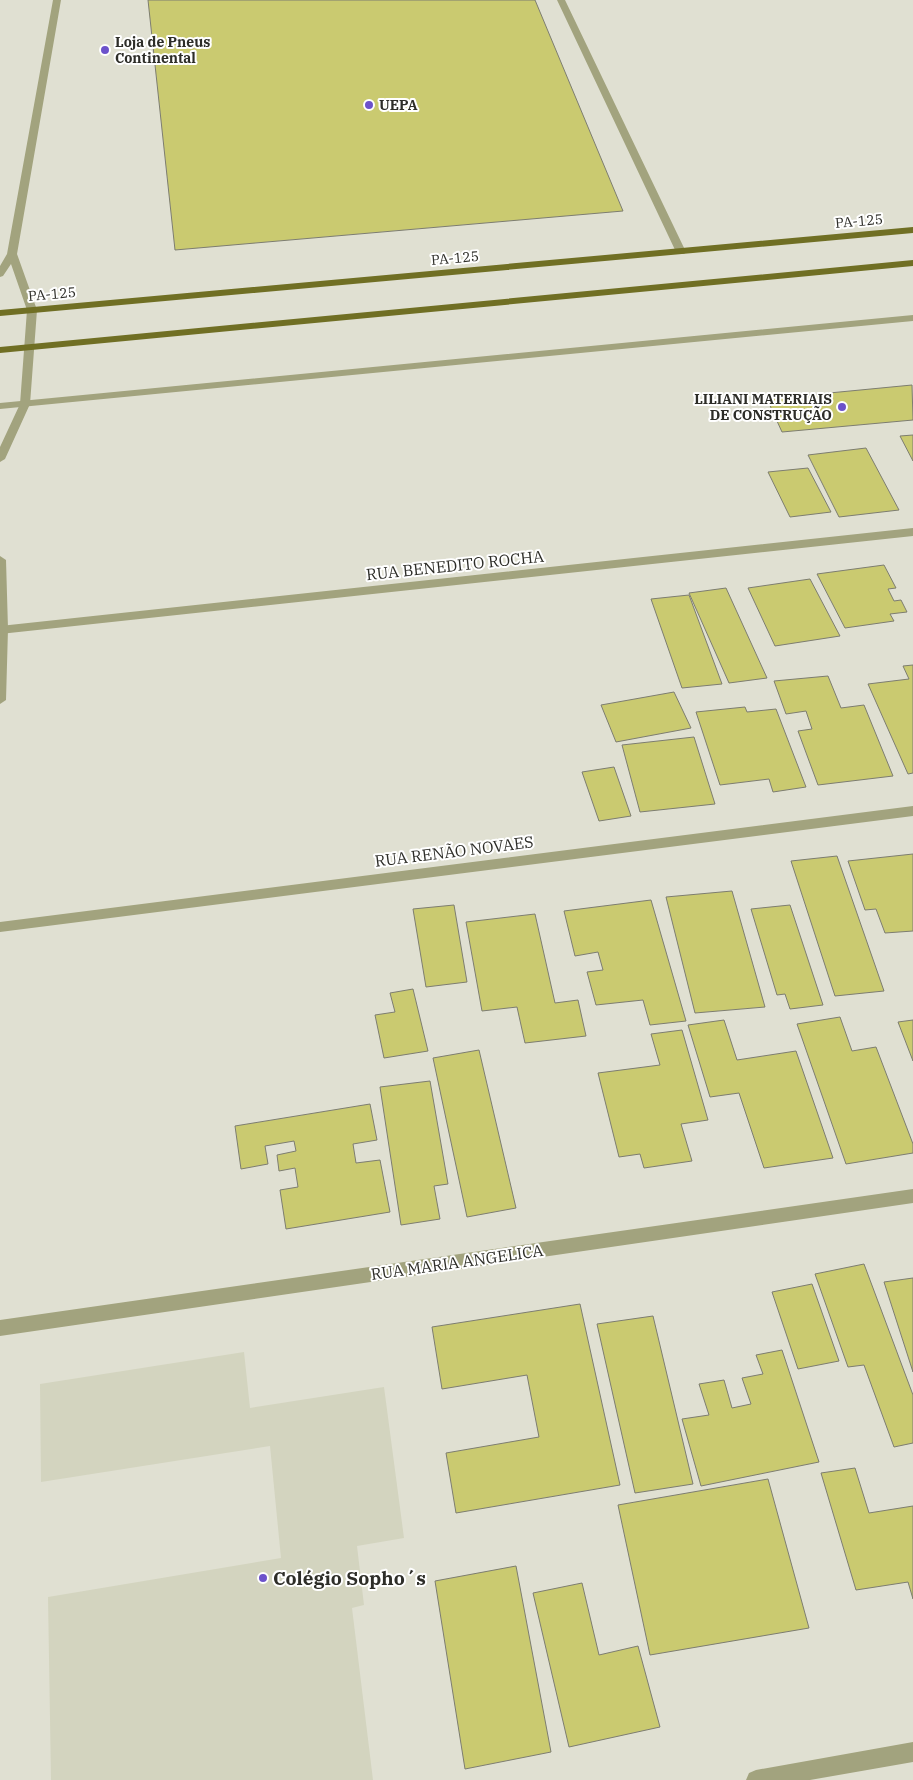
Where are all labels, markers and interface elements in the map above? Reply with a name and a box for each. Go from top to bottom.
place label: Loja de Pneus Continental [115,33,210,67]
marker: Loja de Pneus Continental [99,44,111,56]
place label: UEPA [379,96,418,114]
marker: UEPA [363,99,375,111]
street label: PA-125 [834,210,884,232]
street label: PA-125 [430,247,480,269]
street label: PA-125 [27,283,77,305]
place label: LILIANI MATERIAIS DE CONSTRUÇÃO [694,390,832,424]
marker: LILIANI MATERIAIS DE CONSTRUÇÃO [836,401,848,413]
street label: RUA BENEDITO ROCHA [365,546,545,584]
street label: RUA RENÃO NOVAES [374,831,534,871]
street label: RUA MARIA ANGELICA [370,1240,545,1284]
place label: Colégio Sopho´s [273,1566,426,1590]
marker: Colégio Sopho´s [257,1572,269,1584]

